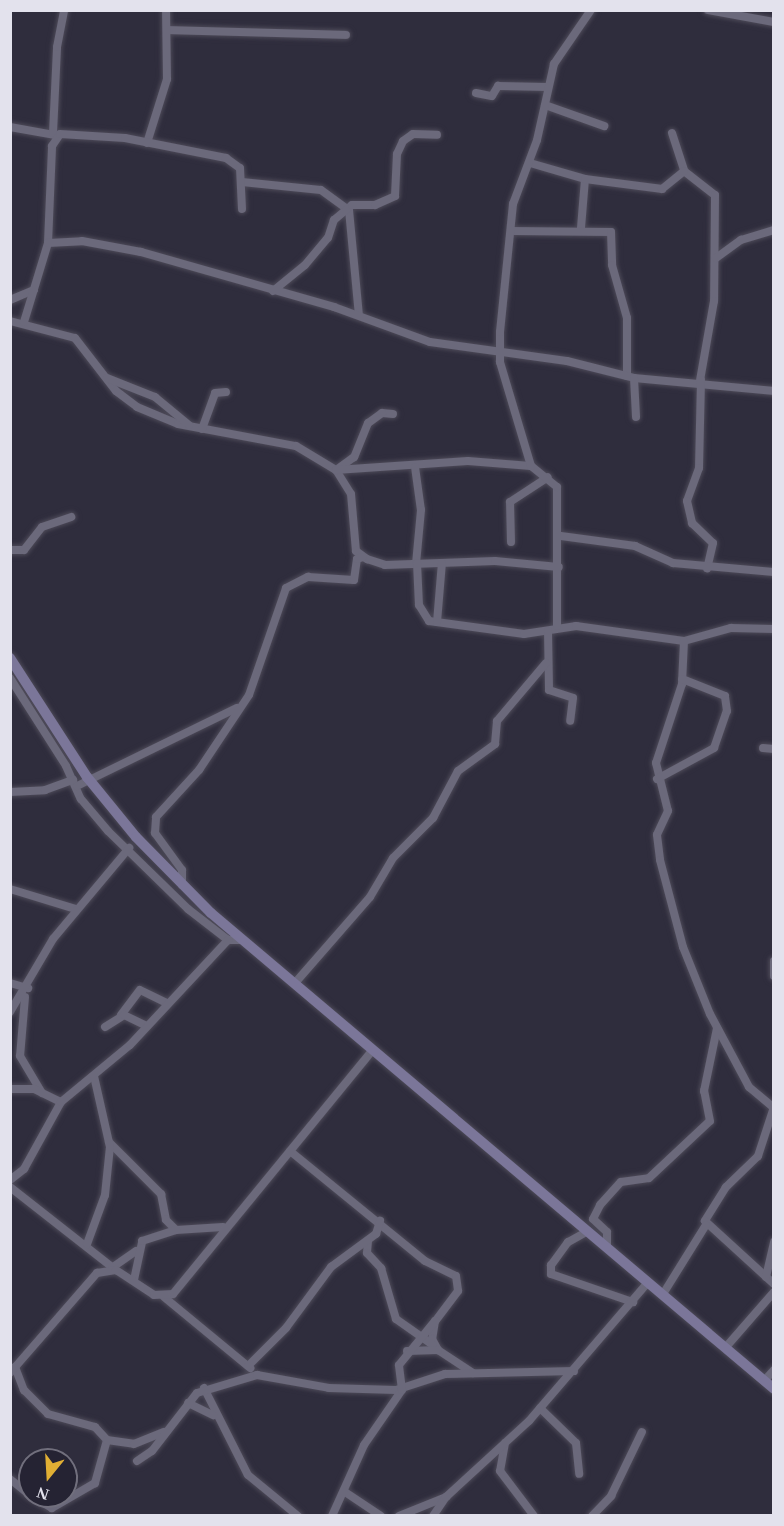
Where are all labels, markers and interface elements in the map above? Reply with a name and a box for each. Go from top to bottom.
north arrow [18,1448,78,1508]
text: N [35,1484,51,1504]

